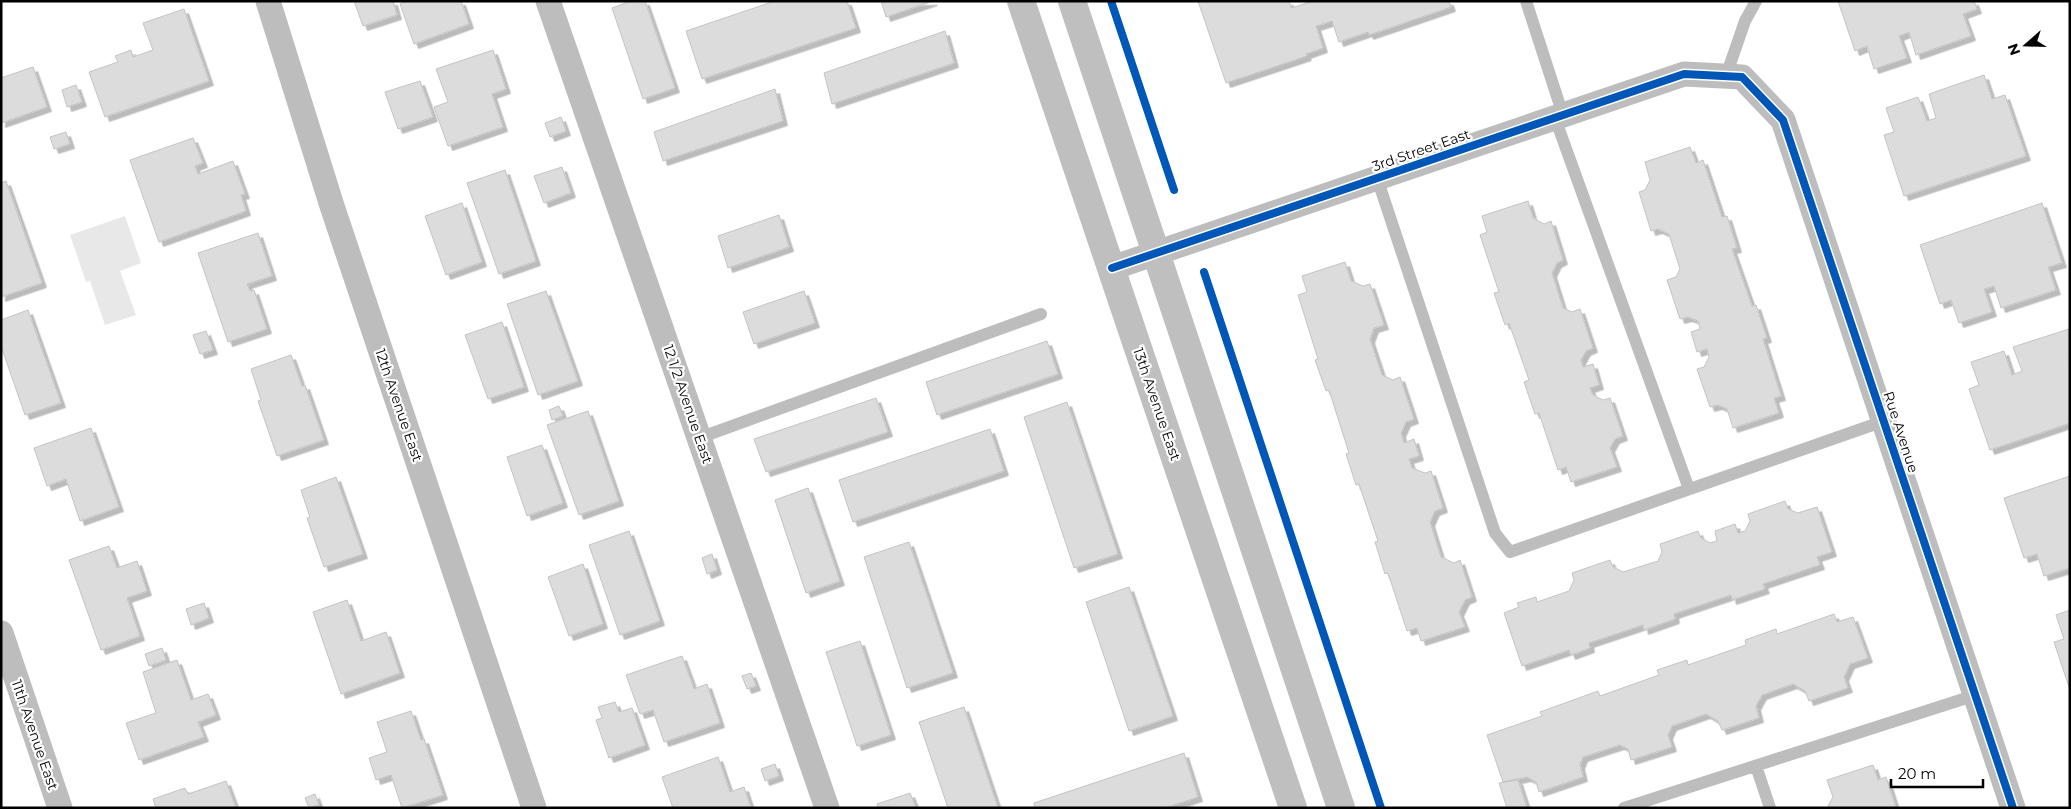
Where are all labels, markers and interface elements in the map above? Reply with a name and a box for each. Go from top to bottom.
north arrow [2001,20,2051,70]
text: N [2003,41,2024,58]
street label: 3rd Street East [1370,125,1473,175]
street label: 12 1/2 Avenue East [659,342,717,466]
street label: 13th Avenue East [1129,345,1185,463]
street label: 12th Avenue East [371,346,427,464]
street label: Rue Avenue [1879,389,1923,475]
street label: 11th Avenue East [8,677,62,793]
scale bar [1891,756,1984,788]
text: 20 m [1898,764,1936,783]

